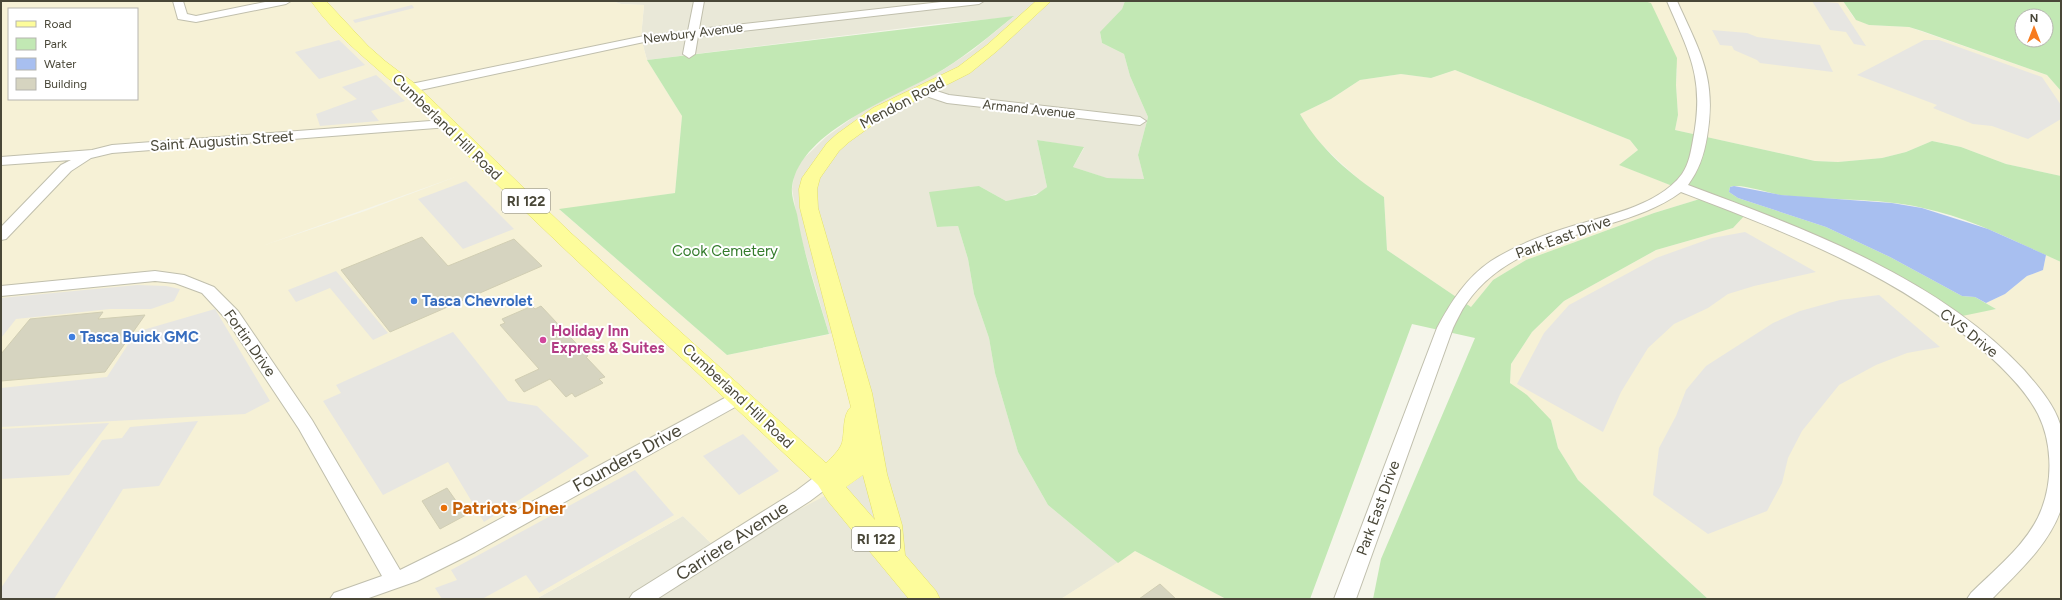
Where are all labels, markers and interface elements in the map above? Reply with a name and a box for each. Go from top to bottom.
legend [8,8,138,100]
north arrow [2014,8,2054,48]
text: N [2030,12,2038,25]
text: Road [44,17,72,31]
street label: Newbury Avenue [642,19,744,47]
text: Park [44,37,67,51]
text: Water [44,57,76,71]
street label: Cumberland Hill Road [388,70,506,184]
street label: Mendon Road [857,73,947,133]
text: Building [44,77,87,91]
street label: Armand Avenue [982,97,1076,121]
street label: Saint Augustin Street [150,127,295,155]
road number: RI 122 [502,189,550,213]
street label: Park East Drive [1513,211,1613,263]
park label: Cook Cemetery [672,242,778,260]
place label: Tasca Chevrolet [422,292,533,310]
marker: Tasca Chevrolet [409,296,419,306]
street label: CVS Drive [1936,305,2002,361]
street label: Fortin Drive [220,306,280,380]
place label: Holiday Inn Express & Suites [551,322,664,357]
place label: Tasca Buick GMC [80,328,199,346]
marker: Tasca Buick GMC [67,332,77,342]
marker: Holiday Inn Express & Suites [538,335,548,345]
street label: Cumberland Hill Road [679,340,797,452]
street label: Founders Drive [569,419,685,497]
street label: Park East Drive [1352,458,1404,558]
street label: Carriere Avenue [672,496,792,586]
place label: Patriots Diner [452,497,566,519]
marker: Patriots Diner [439,503,449,513]
road number: RI 122 [852,527,900,551]

